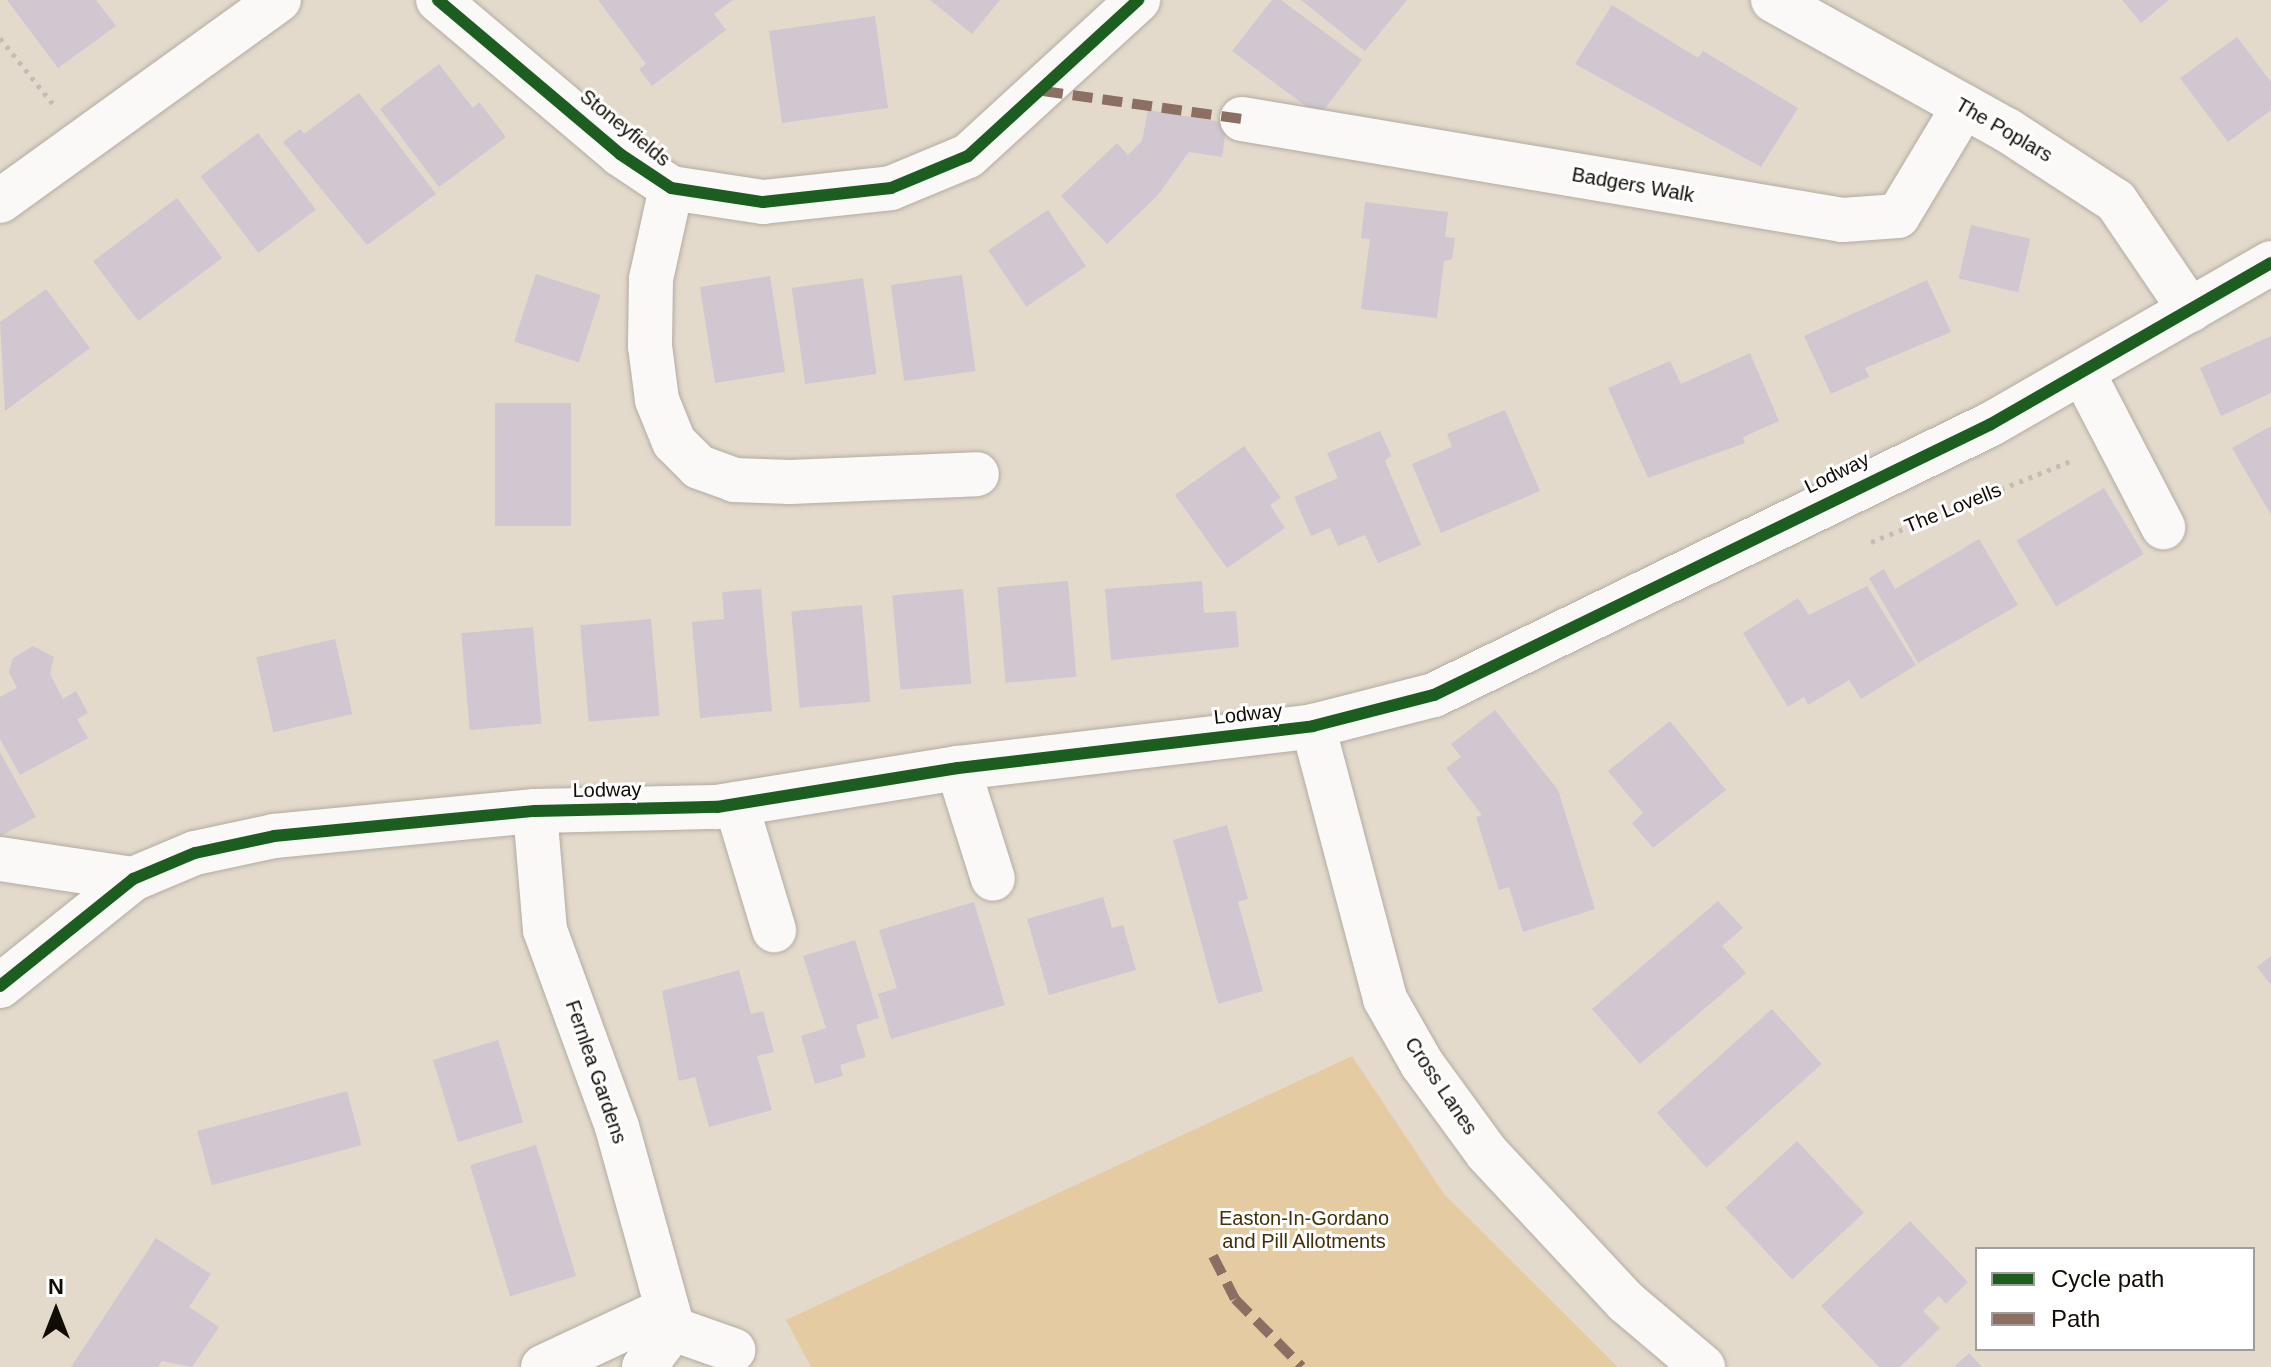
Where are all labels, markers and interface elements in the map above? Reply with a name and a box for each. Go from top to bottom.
street label: Stoneyfields [575,84,675,172]
street label: The Poplars [1951,93,2057,167]
street label: Badgers Walk [1570,162,1696,208]
street label: Lodway [1801,447,1873,499]
street label: The Lovells [1901,478,2005,538]
street label: Lodway [1212,698,1284,730]
street label: Lodway [572,777,642,803]
street label: Fernlea Gardens [560,997,632,1147]
street label: Cross Lanes [1400,1033,1482,1139]
park label: Easton-In-Gordano and Pill Allotments [1219,1207,1389,1254]
legend [1975,1247,2255,1351]
text: Cycle path [2051,1265,2164,1292]
north arrow [16,1271,96,1351]
text: N [48,1274,64,1299]
text: Path [2051,1305,2100,1332]

